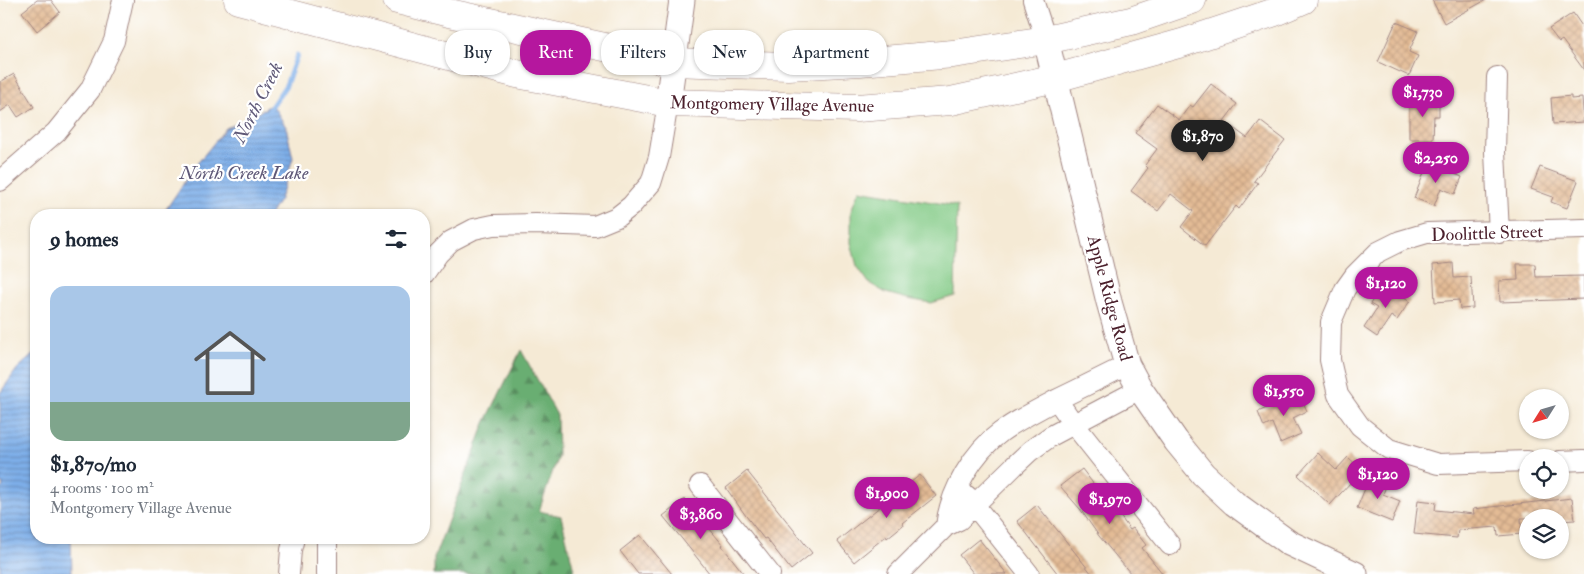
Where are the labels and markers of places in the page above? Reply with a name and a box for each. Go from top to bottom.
pin: $1,730 [1382,76,1464,118]
pin: $1,870 [1162,120,1244,162]
pin: $2,250 [1395,142,1477,184]
pin: $1,120 [1345,266,1427,309]
pin: $1,550 [1243,374,1325,417]
pin: $1,120 [1337,458,1419,500]
pin: $1,900 [846,476,928,519]
pin: $1,970 [1069,482,1151,525]
pin: $3,860 [660,498,742,540]

